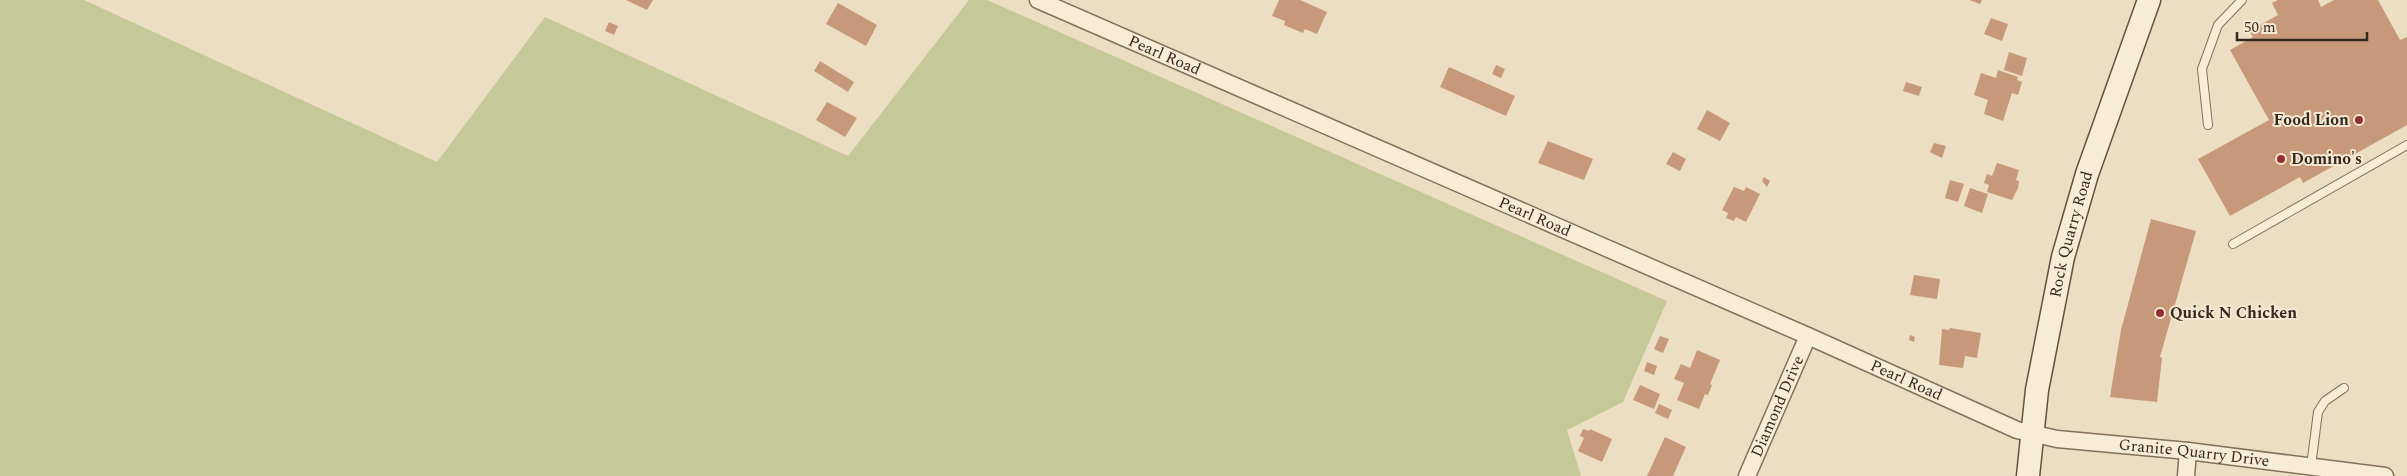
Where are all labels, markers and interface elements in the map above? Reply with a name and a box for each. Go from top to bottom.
scale bar [2237,10,2367,42]
text: 50 m [2244,16,2276,39]
street label: Pearl Road [1125,29,1204,82]
place label: Food Lion [2274,108,2349,132]
marker: Food Lion [2353,114,2365,126]
place label: Domino's [2291,147,2362,171]
marker: Domino's [2275,153,2287,165]
street label: Rock Quarry Road [2043,168,2099,300]
street label: Pearl Road [1495,190,1575,243]
place label: Quick N Chicken [2170,301,2297,325]
marker: Quick N Chicken [2154,307,2166,319]
street label: Diamond Drive [1745,351,1810,461]
street label: Pearl Road [1866,354,1946,407]
street label: Granite Quarry Drive [2118,433,2271,473]

